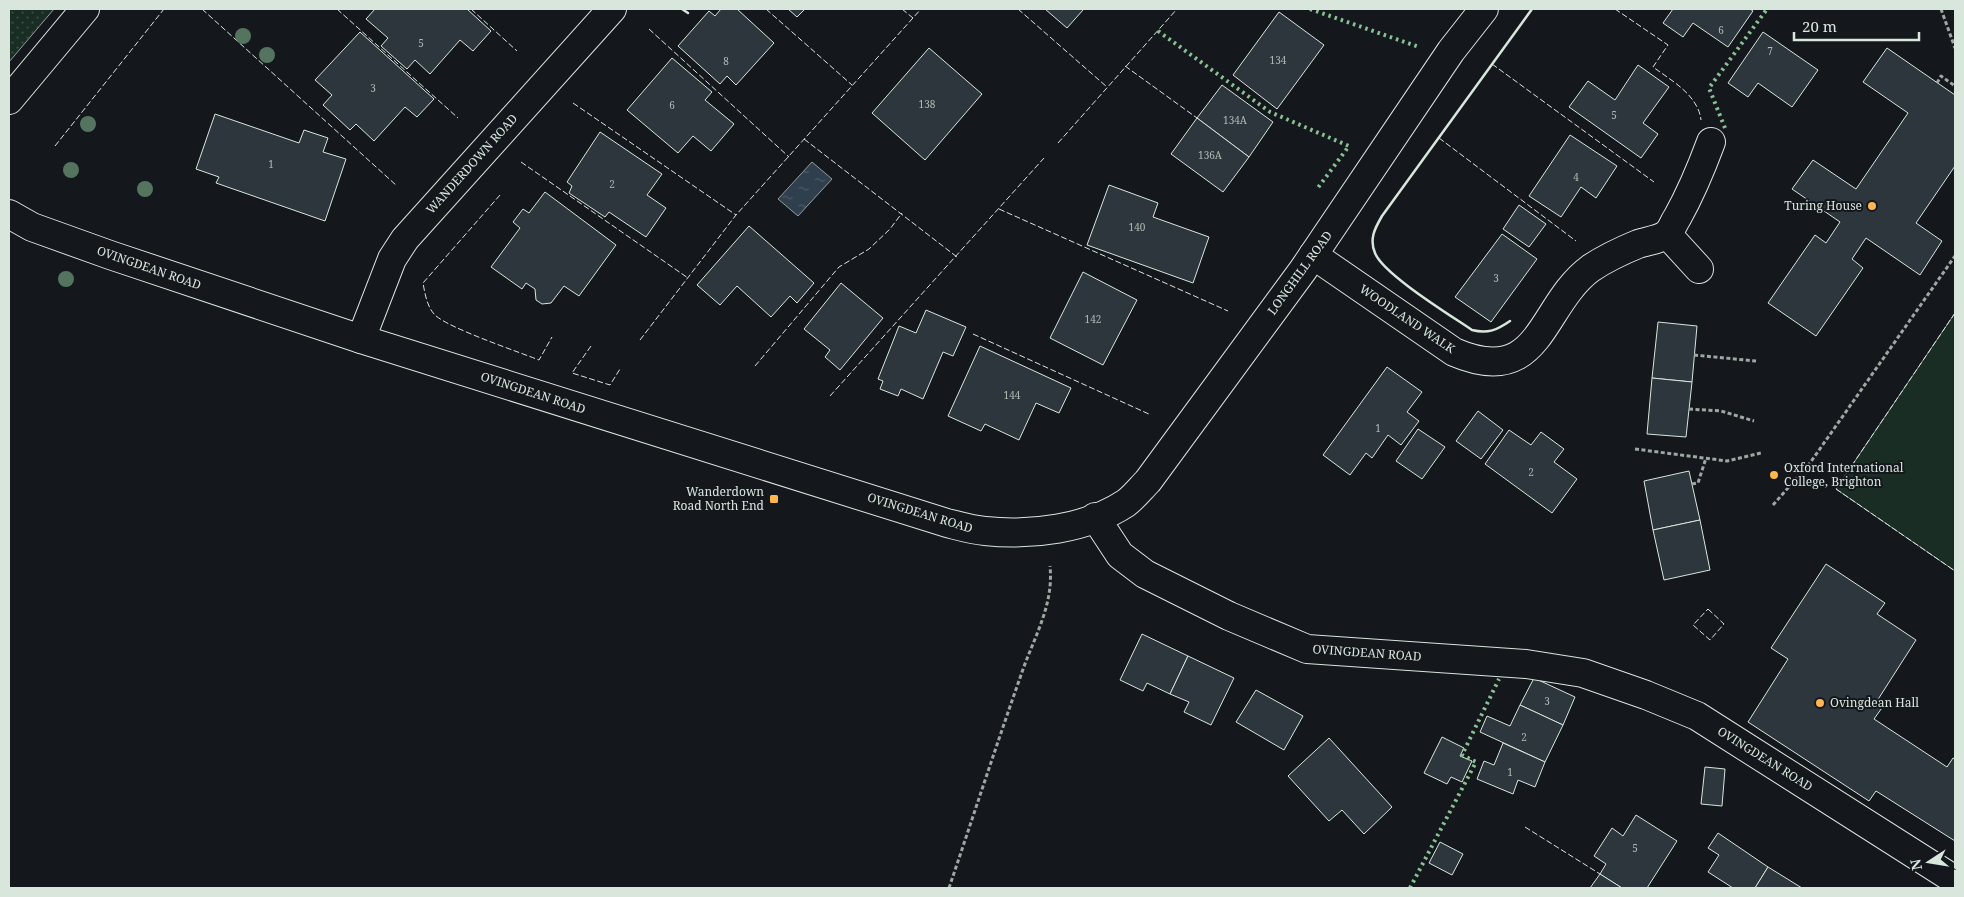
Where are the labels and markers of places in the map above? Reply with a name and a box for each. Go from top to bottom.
place label: Turing House [1784,197,1862,214]
marker: Turing House [1866,200,1878,212]
place label: Oxford International College, Brighton [1784,459,1904,490]
marker: Oxford International College, Brighton [1768,469,1780,481]
place label: Wanderdown Road North End [673,483,765,514]
marker: Wanderdown Road North End [768,493,780,505]
place label: Ovingdean Hall [1830,694,1919,711]
marker: Ovingdean Hall [1814,697,1826,709]

